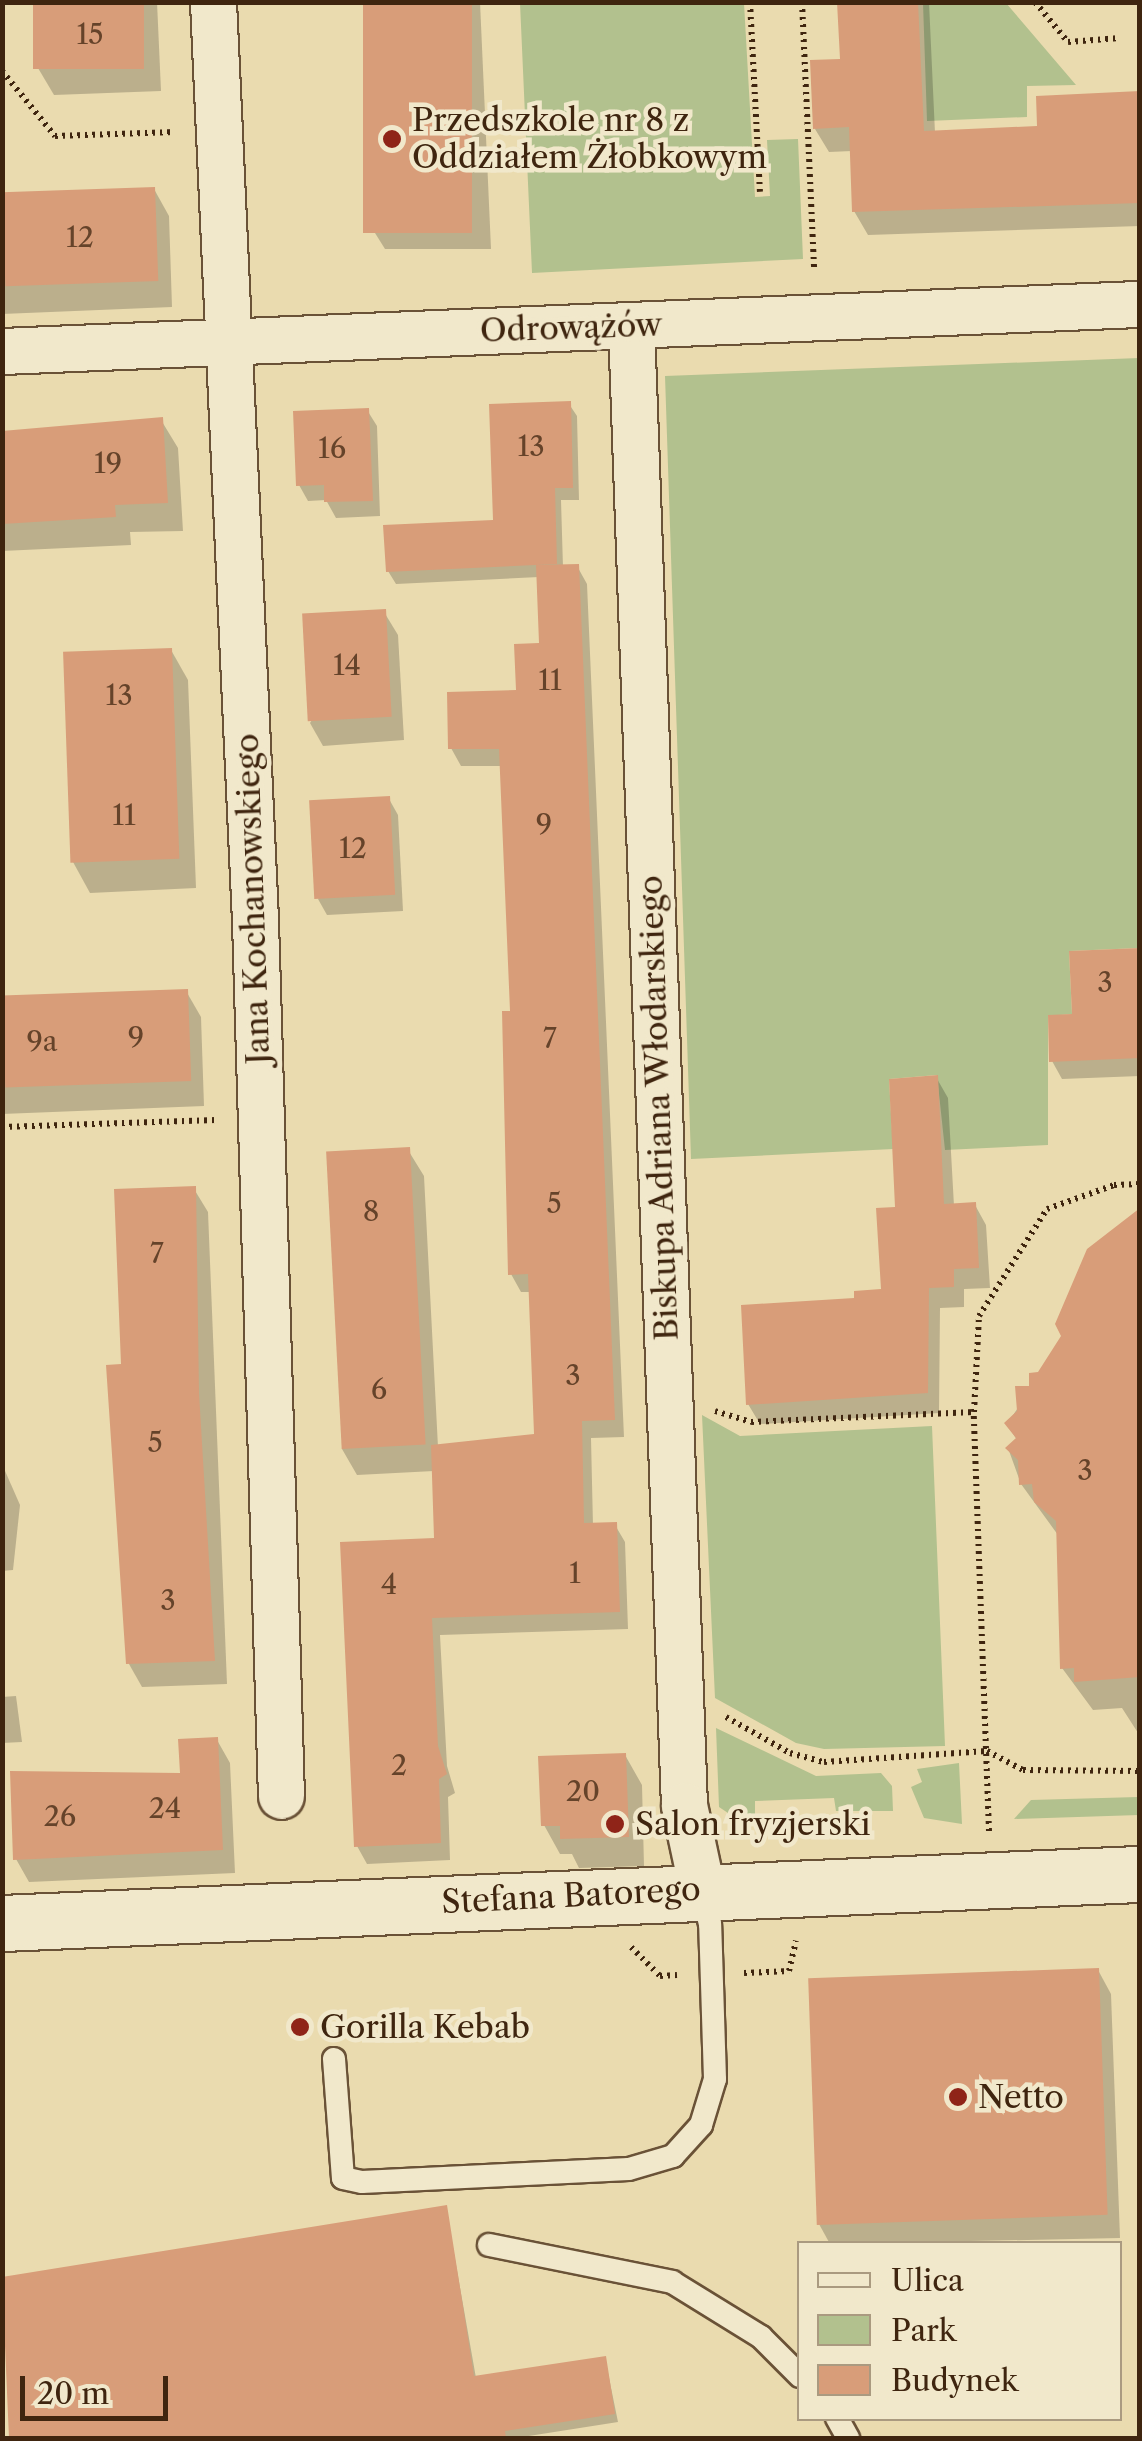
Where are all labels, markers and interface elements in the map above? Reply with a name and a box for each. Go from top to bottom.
house number: 15 [77,17,103,51]
place label: Przedszkole nr 8 z Oddziałem Żłobkowym [412,102,767,177]
marker: Przedszkole nr 8 z Oddziałem Żłobkowym [381,128,403,150]
house number: 12 [66,220,94,254]
street label: Odrowążów [479,306,663,350]
house number: 13 [517,429,545,463]
house number: 16 [318,431,346,465]
house number: 19 [94,446,122,480]
house number: 14 [333,648,361,682]
house number: 11 [538,663,562,697]
house number: 13 [105,678,133,712]
street label: Jana Kochanowskiego [228,733,278,1065]
house number: 11 [112,798,136,832]
house number: 9 [536,807,552,841]
house number: 12 [339,831,367,865]
street label: Biskupa Adriana Włodarskiego [632,873,686,1343]
house number: 3 [1097,965,1113,999]
house number: 9 [128,1020,144,1054]
house number: 7 [543,1021,557,1055]
house number: 9a [26,1024,58,1058]
house number: 5 [546,1186,562,1220]
house number: 8 [363,1194,379,1228]
house number: 7 [150,1236,164,1270]
house number: 3 [565,1358,581,1392]
house number: 6 [371,1372,387,1406]
house number: 5 [147,1425,163,1459]
house number: 3 [1077,1453,1093,1487]
house number: 1 [569,1556,581,1590]
house number: 4 [381,1567,397,1601]
house number: 3 [160,1583,176,1617]
house number: 2 [391,1748,407,1782]
house number: 20 [566,1774,600,1808]
house number: 24 [149,1791,181,1825]
house number: 26 [44,1799,76,1833]
place label: Salon fryzjerski [635,1805,870,1843]
marker: Salon fryzjerski [604,1813,626,1835]
street label: Stefana Batorego [440,1870,702,1922]
place label: Gorilla Kebab [320,2008,531,2046]
marker: Gorilla Kebab [289,2016,311,2038]
place label: Netto [978,2078,1064,2116]
marker: Netto [947,2086,969,2108]
legend [797,2241,1122,2421]
text: Ulica [891,2262,964,2299]
text: Park [891,2312,956,2349]
scale bar [25,2356,172,2418]
text: Budynek [891,2362,1018,2399]
text: 20 m [37,2375,109,2412]

